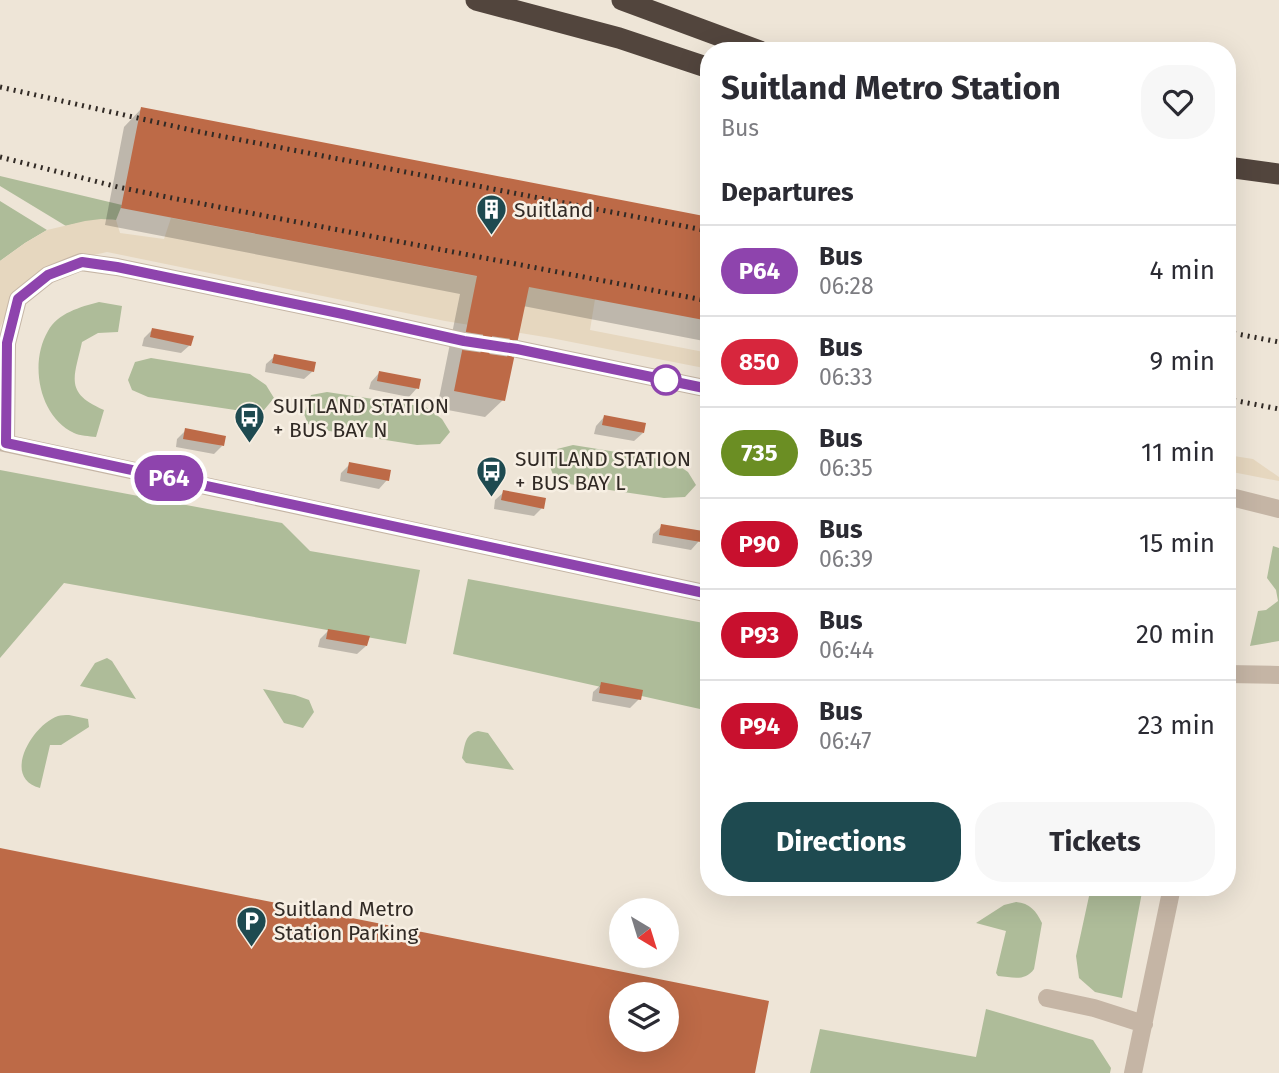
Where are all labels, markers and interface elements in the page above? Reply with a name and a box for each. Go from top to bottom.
button: heart [1141,65,1215,139]
text: Suitland Metro Station [721,68,1061,108]
text: Bus [721,114,759,142]
text: Departures [721,177,854,208]
building icon: Suitland [474,193,508,237]
place label: Suitland [514,197,593,223]
text: Bus [819,241,862,272]
text: 4 min [1149,255,1215,286]
text: P64 [739,257,780,285]
text: 06:28 [819,272,874,300]
text: Bus [819,332,862,363]
text: 9 min [1150,346,1215,377]
text: 850 [739,348,780,376]
text: 06:33 [819,363,873,391]
unlabelled marker [651,365,681,395]
place label: SUITLAND STATION + BUS BAY N [273,393,449,443]
bus stop icon: SUITLAND STATION + BUS BAY N [233,401,267,445]
text: Bus [819,423,862,454]
text: 11 min [1141,437,1215,468]
text: 735 [741,439,778,467]
place label: SUITLAND STATION + BUS BAY L [515,446,691,496]
bus stop icon: SUITLAND STATION + BUS BAY L [475,454,509,498]
text: 06:35 [819,454,873,482]
line badge: P64 [129,455,209,501]
text: P64 [148,464,190,492]
text: Bus [819,514,862,545]
text: 15 min [1139,528,1215,559]
text: P90 [739,530,780,558]
text: 06:39 [819,545,873,573]
text: Bus [819,605,862,636]
text: 20 min [1136,619,1215,650]
text: P93 [740,621,779,649]
text: 06:44 [819,636,874,664]
text: Bus [819,696,862,727]
text: 23 min [1138,710,1215,741]
text: P94 [739,712,780,740]
text: 06:47 [819,727,871,755]
button: Directions [721,802,961,882]
button: Tickets [975,802,1215,882]
place label: Suitland Metro Station Parking [274,896,418,946]
north arrow [609,898,679,968]
map controls [609,898,679,1052]
parking icon: Suitland Metro Station Parking [234,904,268,948]
button: layers [609,982,679,1052]

